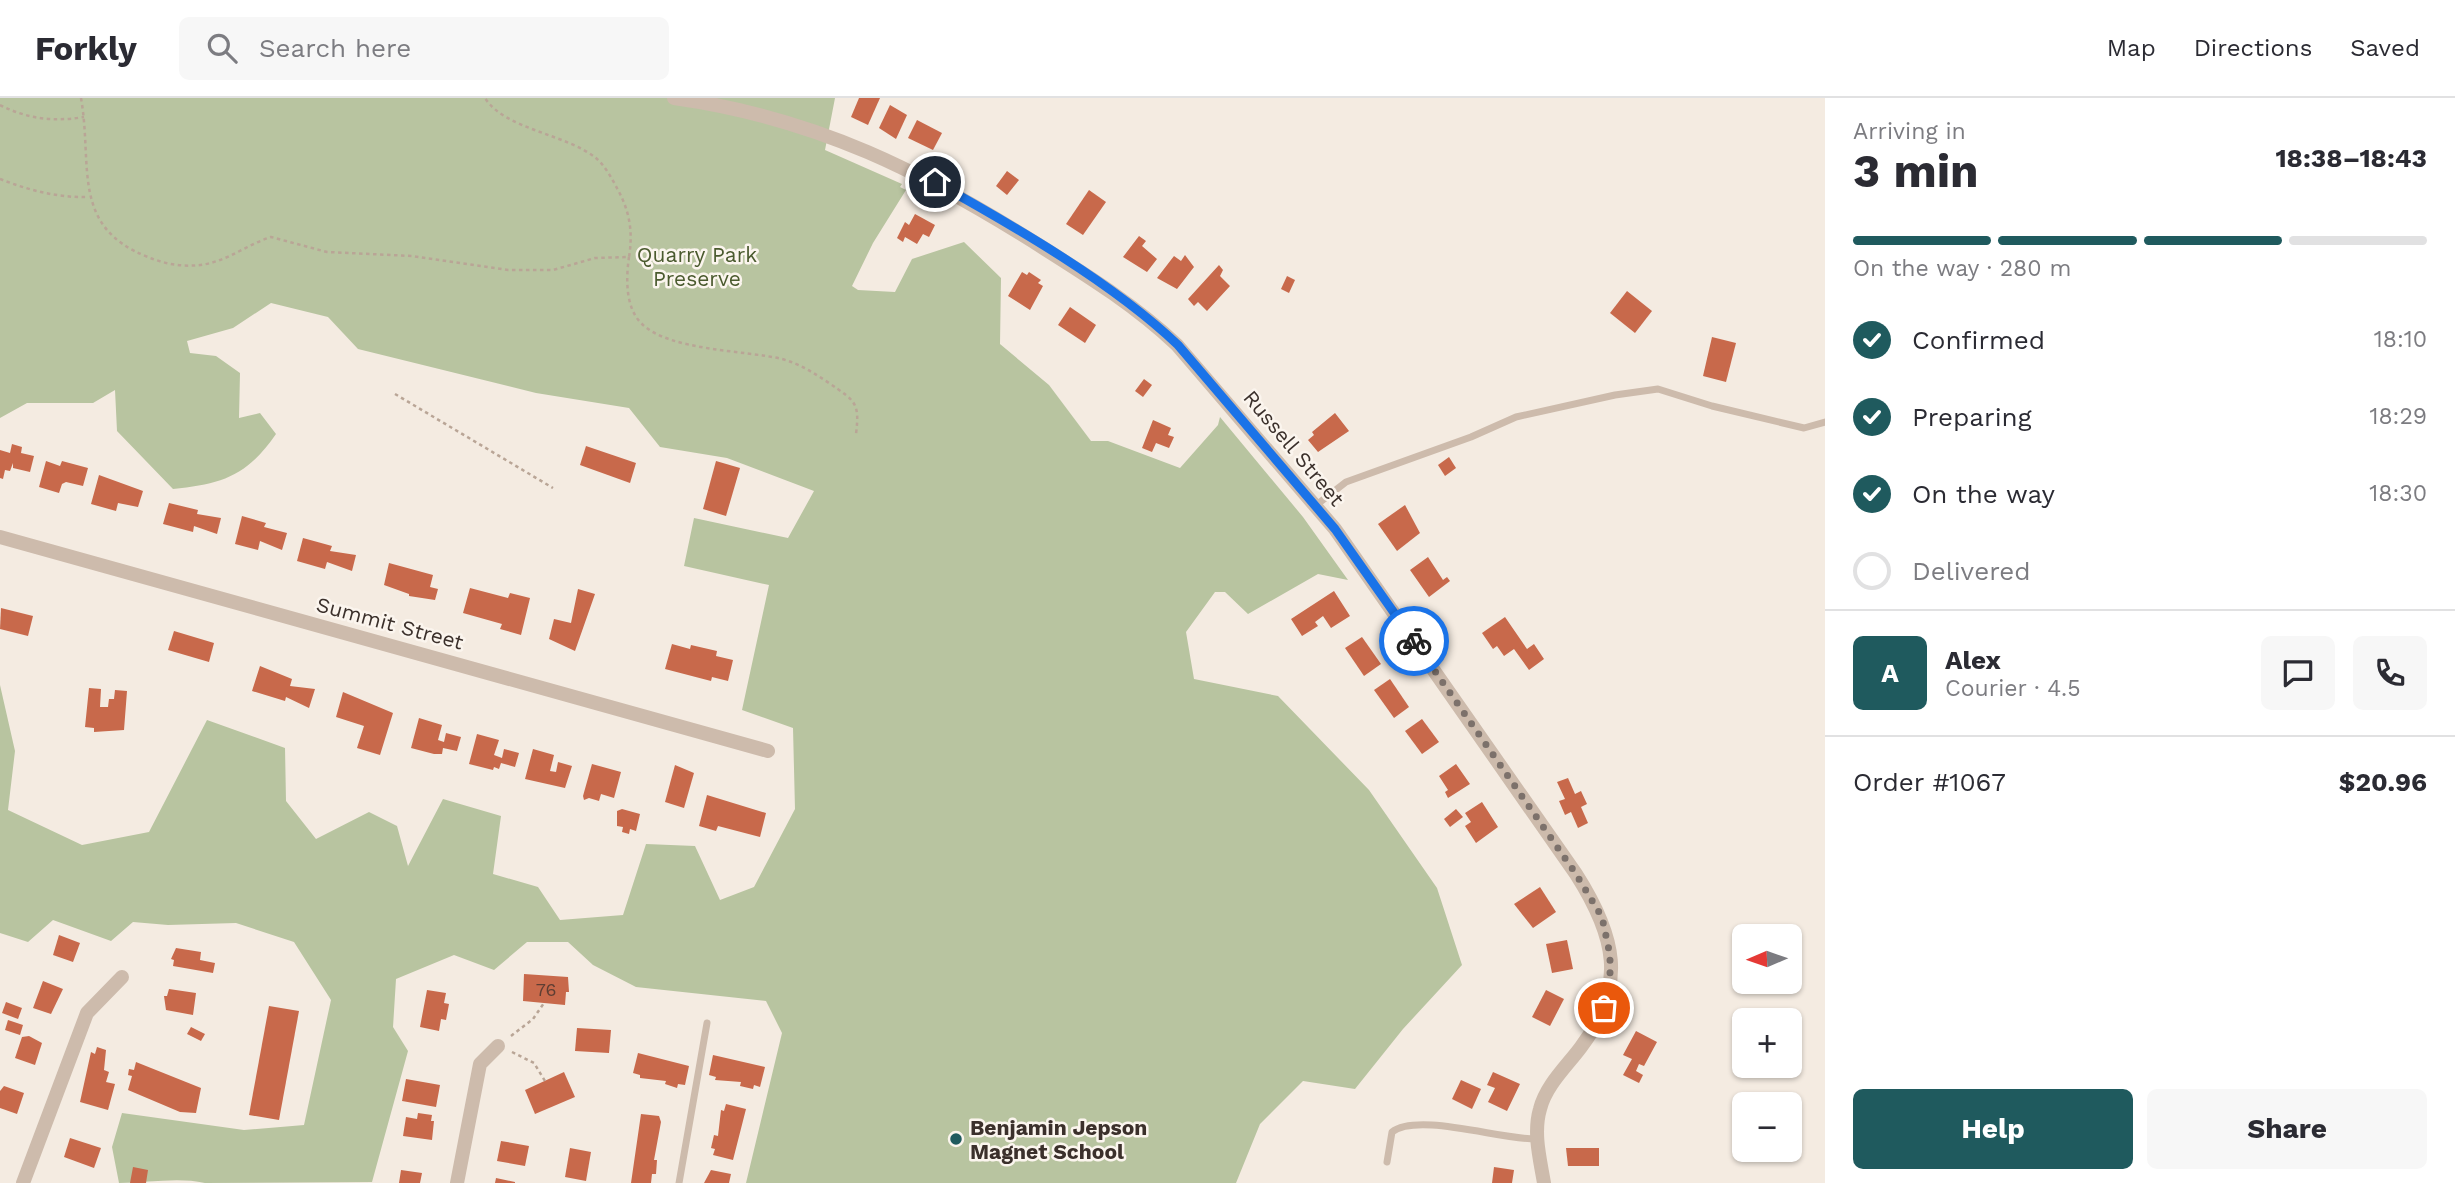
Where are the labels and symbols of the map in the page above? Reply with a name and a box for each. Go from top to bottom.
pin [905,152,965,212]
park label: Quarry Park Preserve [637,242,757,291]
street label: Russell Street [1238,385,1350,511]
street label: Summit Street [314,591,466,655]
courier [1379,606,1449,676]
north arrow [1732,924,1802,994]
pin [1574,978,1634,1038]
house number: 76 [536,979,556,1000]
place label: Benjamin Jepson Magnet School [970,1115,1147,1164]
marker: Benjamin Jepson Magnet School [948,1131,964,1147]

